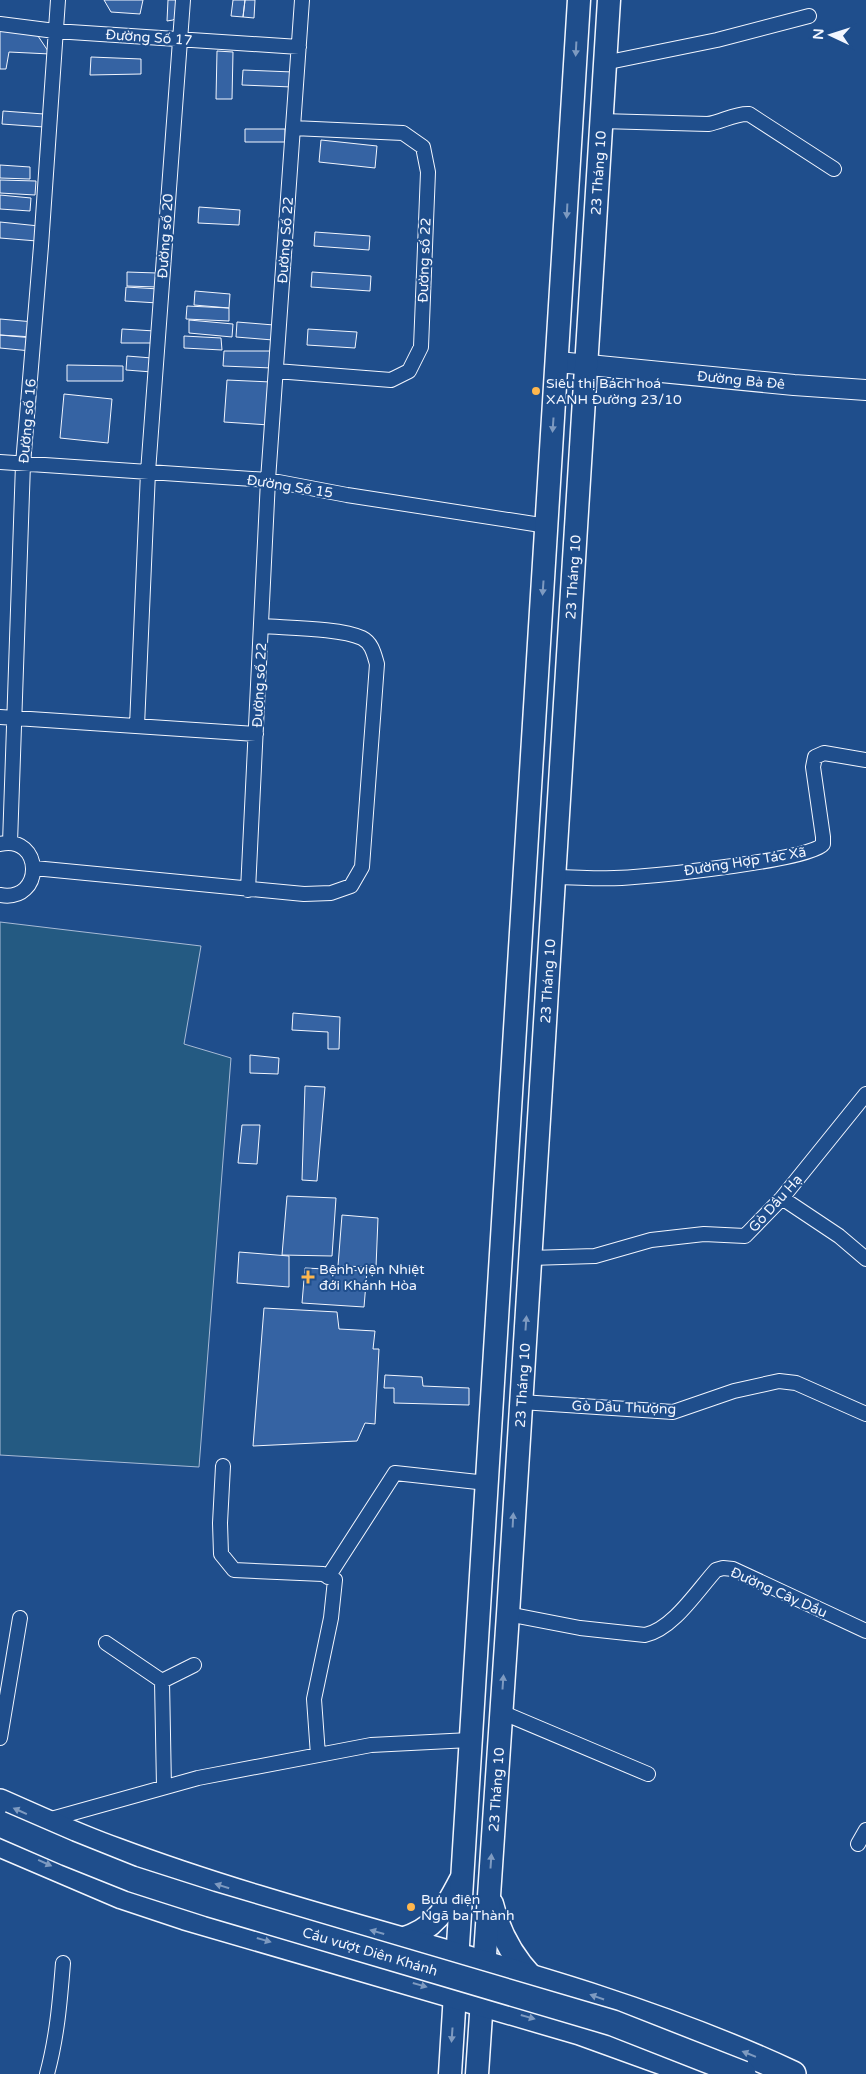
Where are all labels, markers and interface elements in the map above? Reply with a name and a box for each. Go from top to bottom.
north arrow [806,10,856,60]
street label: Đường Số 17 [105,26,193,49]
text: N [810,28,827,40]
one-way arrow [572,41,580,57]
street label: 23 Tháng 10 [588,130,610,216]
street label: Đường số 20 [154,193,177,279]
street label: Đường Số 22 [274,196,297,284]
one-way arrow [562,203,570,219]
street label: Đường số 22 [415,217,434,303]
street label: Đường Bà Đê [696,368,786,393]
place label: Siêu thị Bách hoá XANH Đường 23/10 [546,375,682,408]
street label: Đường số 16 [15,378,40,464]
marker: Siêu thị Bách hoá XANH Đường 23/10 [530,385,542,397]
one-way arrow [549,418,557,434]
street label: Đường Số 15 [246,471,334,502]
street label: 23 Tháng 10 [562,534,585,620]
one-way arrow [539,580,547,596]
street label: Đường số 22 [249,642,270,728]
street label: Đường Hợp Tác Xã [683,843,807,880]
street label: 23 Tháng 10 [537,938,559,1024]
street label: Gò Dầu Hạ [745,1171,806,1236]
place label: Bệnh viện Nhiệt đới Khánh Hòa [319,1261,425,1294]
marker: Bệnh viện Nhiệt đới Khánh Hòa [301,1270,315,1284]
one-way arrow [522,1314,530,1330]
street label: 23 Tháng 10 [512,1343,534,1428]
street label: Gò Dầu Thượng [571,1397,677,1418]
one-way arrow [510,1511,518,1527]
street label: Đường Cây Dầu [728,1564,830,1621]
one-way arrow [499,1674,507,1690]
street label: 23 Tháng 10 [485,1747,508,1833]
one-way arrow [13,1807,27,1815]
one-way arrow [487,1853,495,1869]
one-way arrow [38,1860,52,1868]
one-way arrow [214,1882,229,1889]
place label: Bưu điện Ngã ba Thành [421,1891,515,1924]
marker: Bưu điện Ngã ba Thành [405,1901,417,1913]
street label: Cầu vượt Diên Khánh [300,1924,440,1980]
one-way arrow [370,1928,385,1936]
one-way arrow [257,1936,272,1944]
one-way arrow [413,1982,428,1990]
one-way arrow [589,1993,604,2001]
one-way arrow [520,2013,535,2021]
one-way arrow [448,2027,456,2043]
one-way arrow [741,2050,756,2058]

